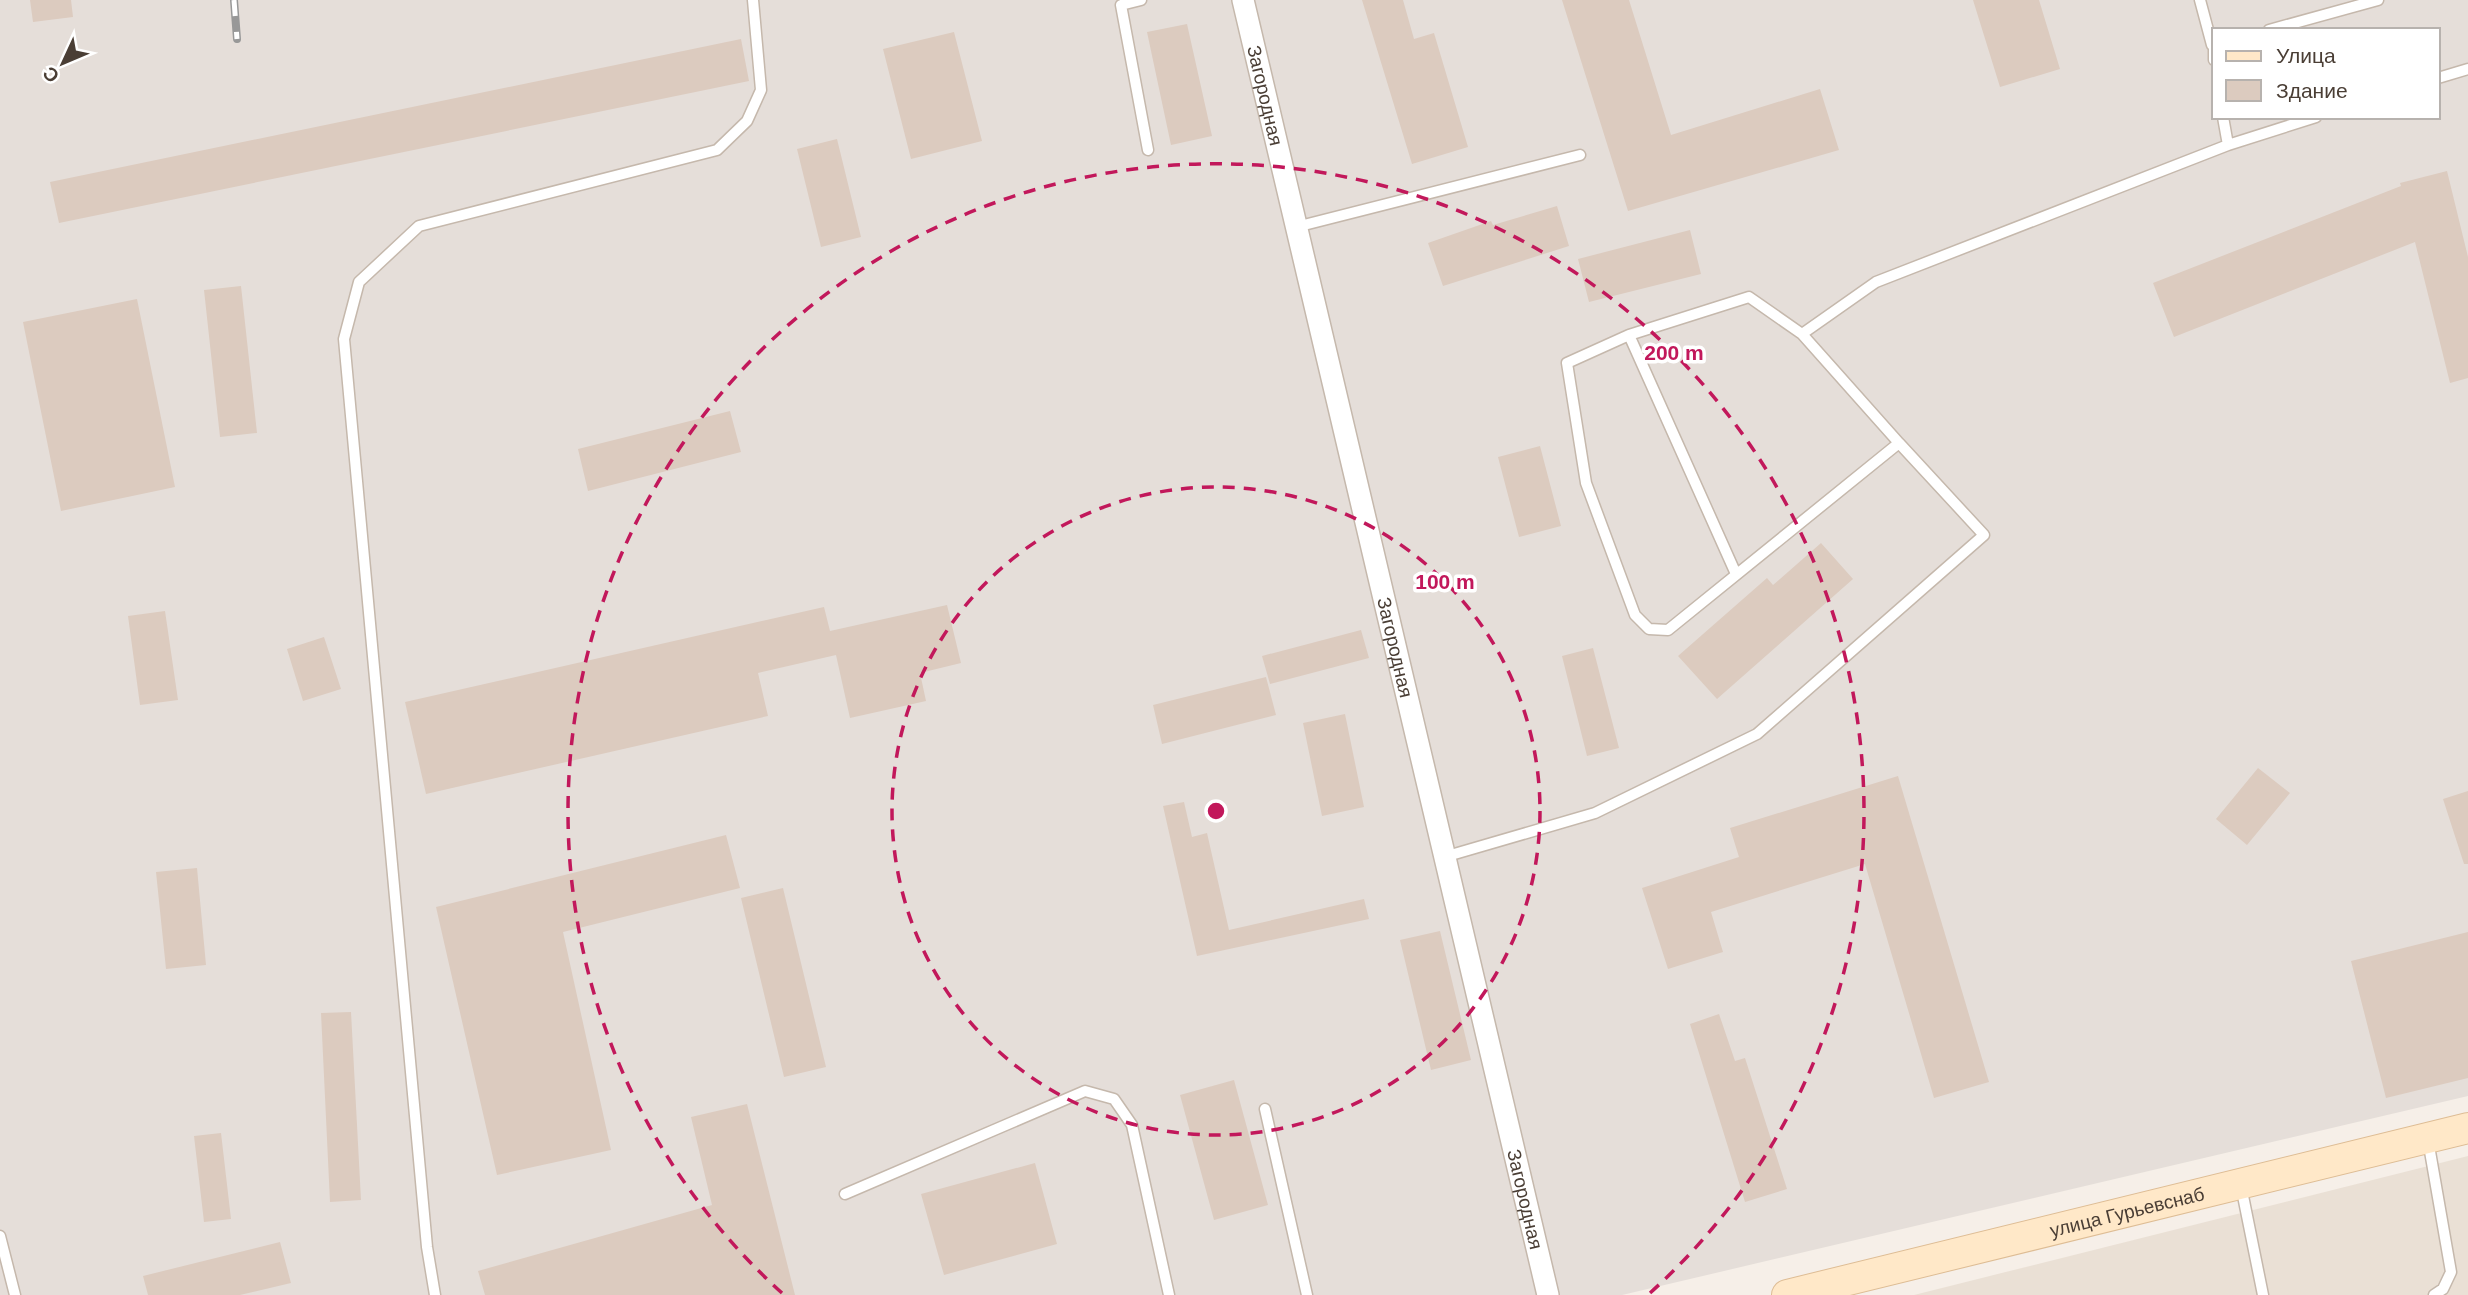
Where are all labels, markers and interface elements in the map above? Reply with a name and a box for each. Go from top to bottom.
north arrow [28,28,98,98]
legend [2212,28,2440,119]
street label: Загородная [1244,43,1287,148]
text: Улица [2276,44,2336,67]
text: С [39,62,63,87]
text: Здание [2276,79,2348,102]
text: 200 m [1644,341,1704,364]
text: 100 m [1415,570,1475,593]
street label: Загородная [1373,595,1417,700]
centre of rings [1204,799,1228,823]
street label: Загородная [1503,1147,1547,1251]
street label: улица Гурьевснаб [2048,1183,2206,1241]

